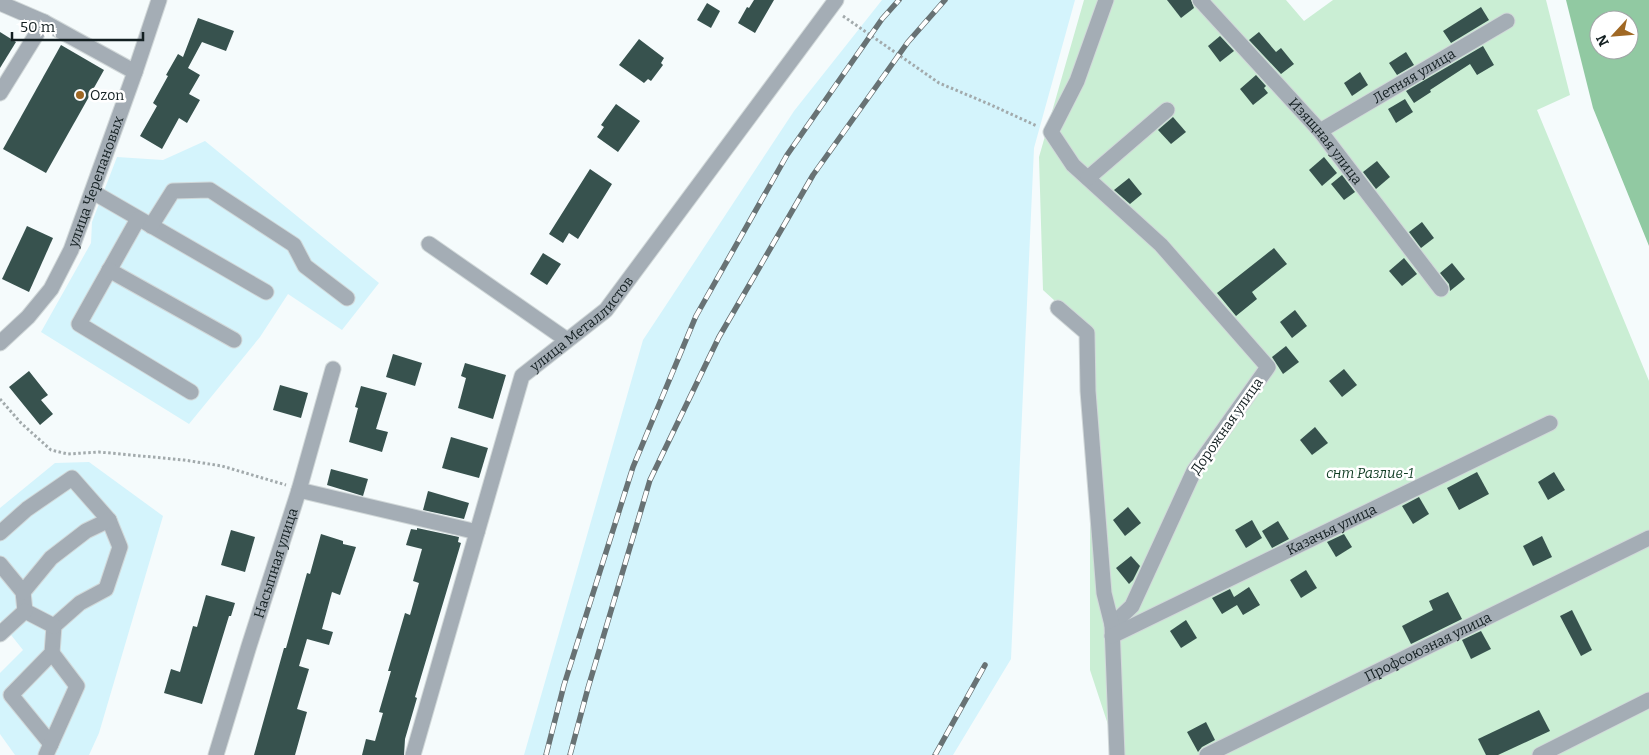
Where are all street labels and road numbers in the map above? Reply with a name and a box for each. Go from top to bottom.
street label: Летняя улица [1369,45,1459,107]
street label: Изящная улица [1285,94,1366,188]
street label: улица Черепановых [64,113,127,250]
street label: улица Металлистов [526,273,637,376]
street label: Дорожная улица [1187,374,1267,477]
street label: Казачья улица [1284,500,1379,558]
street label: Насыпная улица [250,505,301,620]
street label: Профсоюзная улица [1362,608,1494,685]

